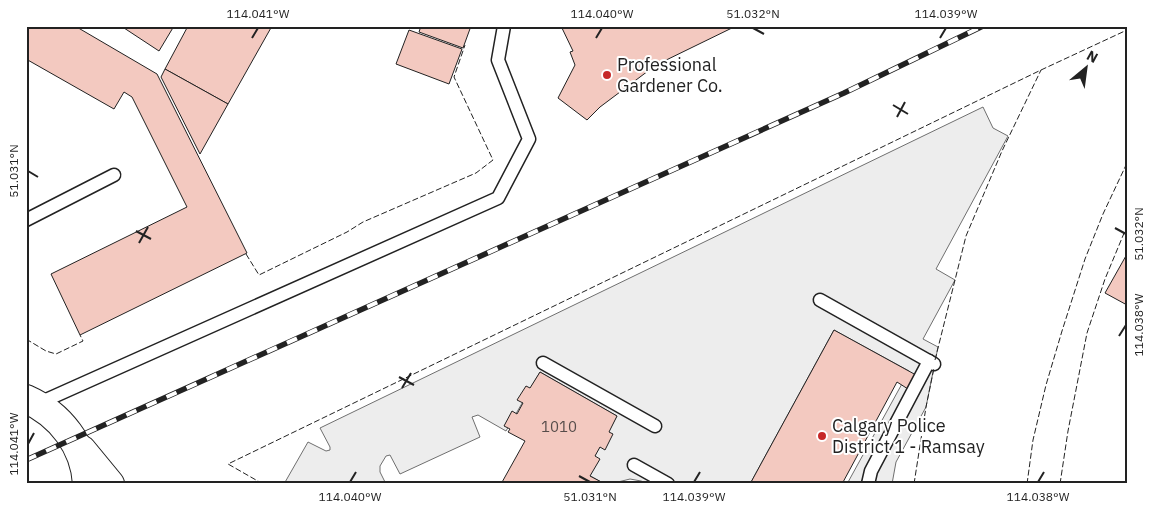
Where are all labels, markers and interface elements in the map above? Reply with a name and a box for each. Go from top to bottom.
text: 114.041°W [227,6,290,21]
text: 114.040°W [571,6,634,21]
text: 51.032°N [726,6,780,21]
text: 114.039°W [915,6,978,21]
north arrow [1060,42,1110,92]
text: N [1084,46,1101,67]
place label: Professional Gardener Co. [617,53,723,97]
marker: Professional Gardener Co. [601,69,613,81]
text: 51.031°N [6,144,21,198]
text: 51.032°N [1131,207,1146,261]
text: 114.038°W [1131,293,1146,356]
text: 114.041°W [6,412,21,475]
place label: Calgary Police District 1 - Ramsay [832,414,985,458]
house number: 1010 [541,417,577,436]
marker: Calgary Police District 1 - Ramsay [816,430,828,442]
text: 114.040°W [319,489,382,504]
text: 51.031°N [563,489,617,504]
text: 114.039°W [663,489,726,504]
text: 114.038°W [1007,489,1070,504]

